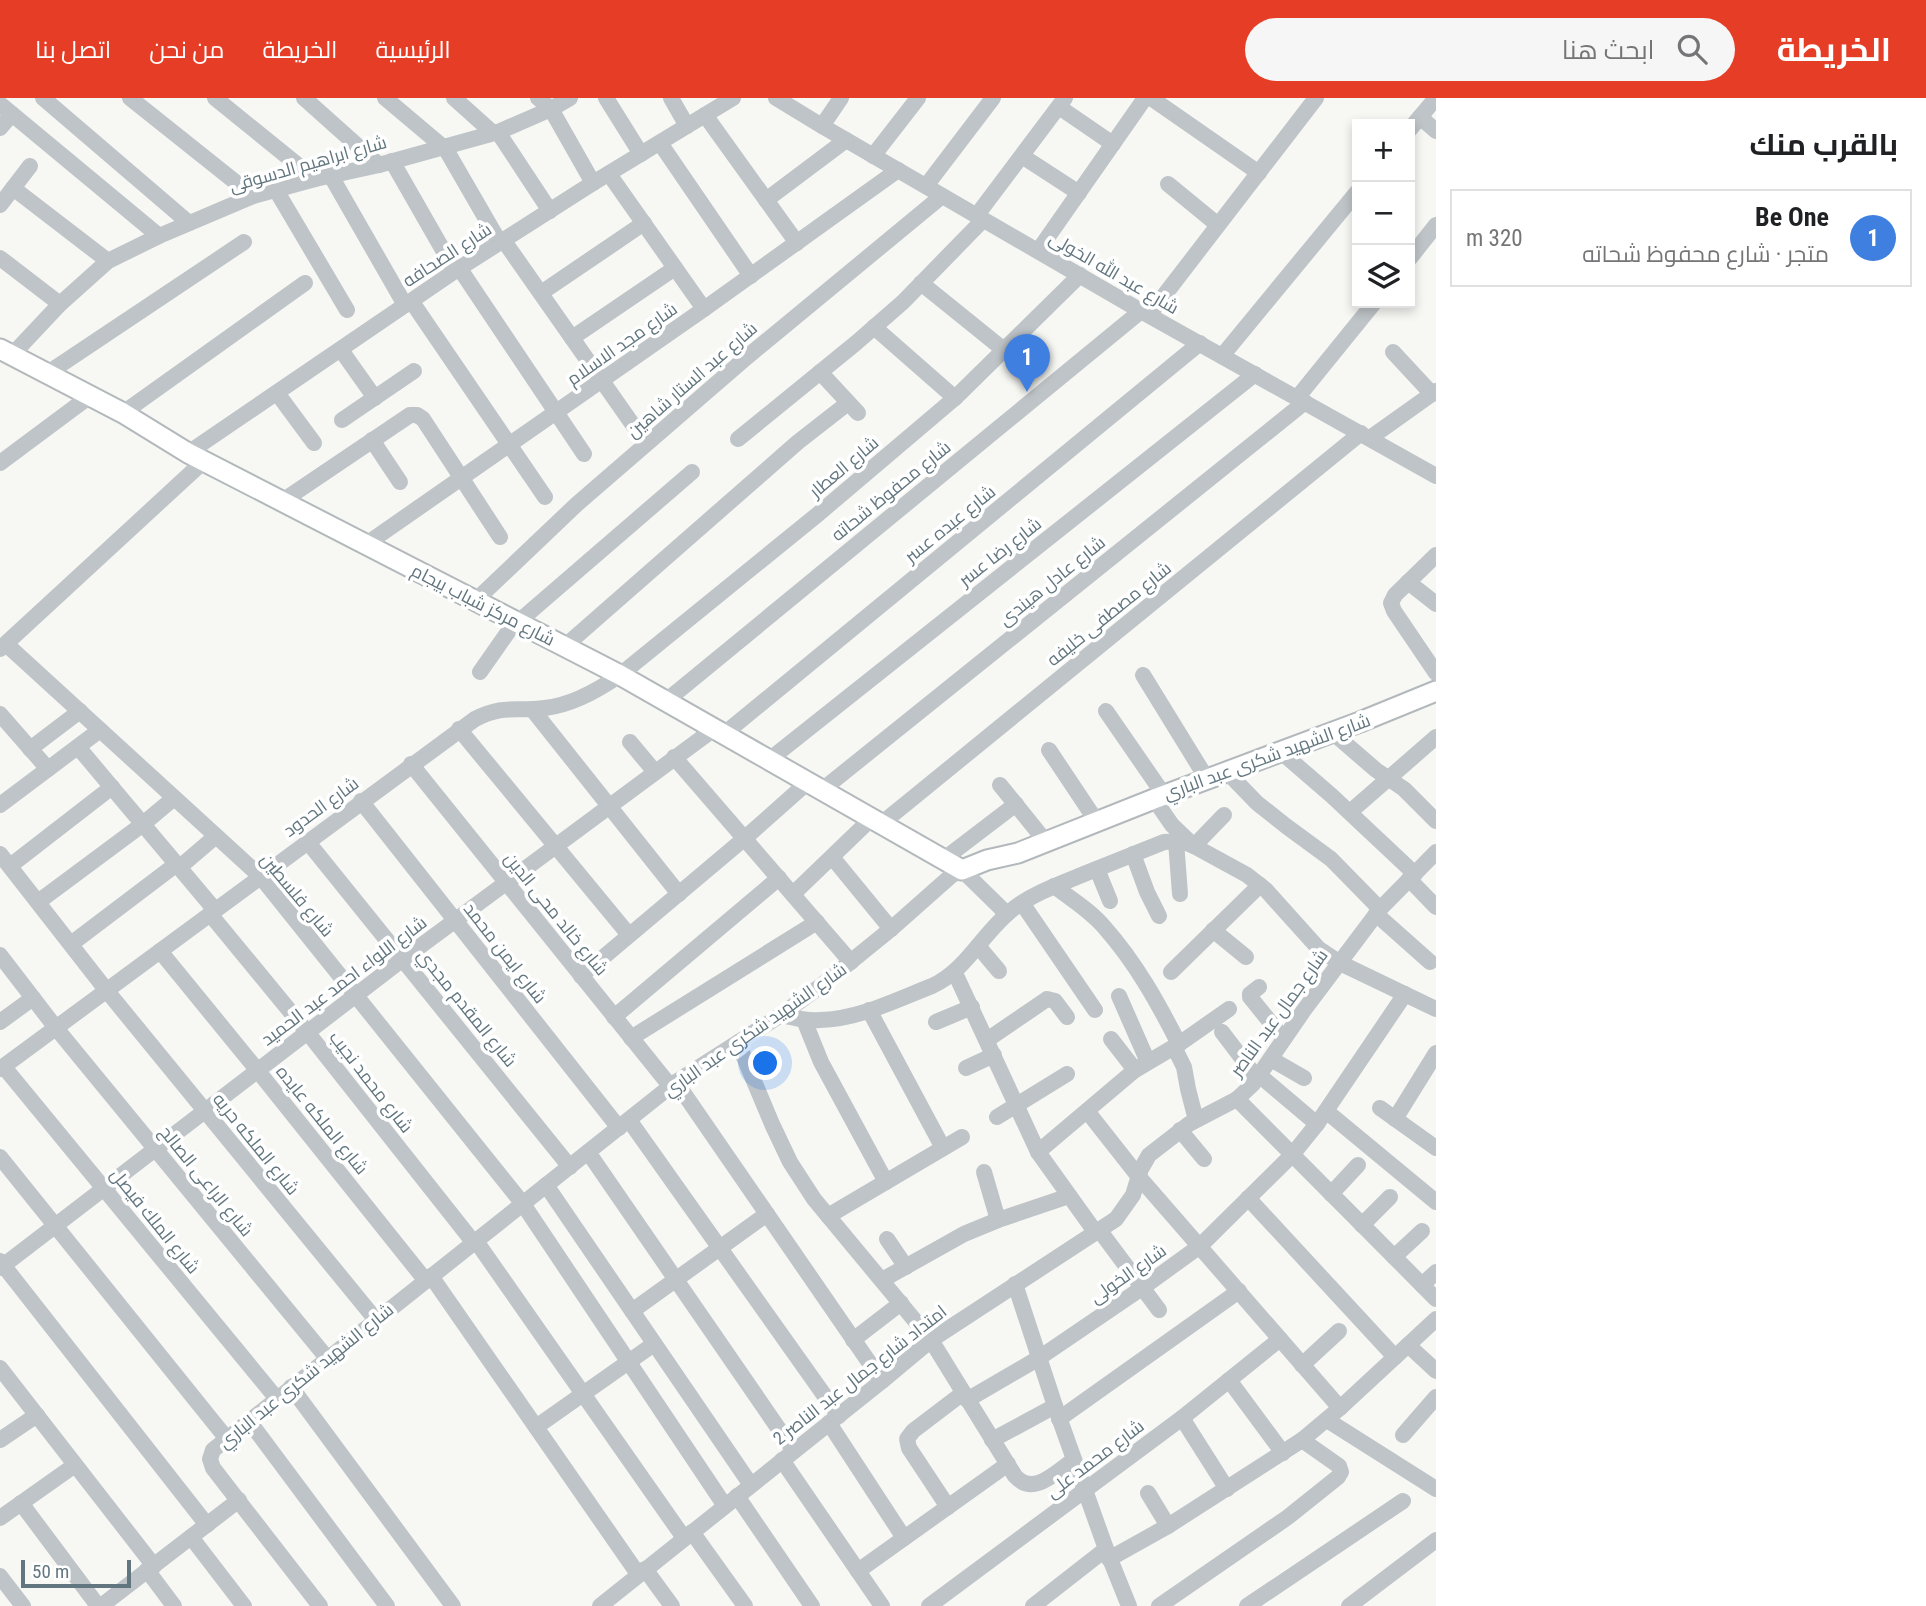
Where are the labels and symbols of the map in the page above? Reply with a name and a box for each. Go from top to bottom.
street label: شارع ابراهيم الدسوقى [227,131,389,198]
street label: شارع الصحافه [398,218,496,293]
street label: شارع عبد الله الخولى [1045,226,1183,320]
street label: شارع مجد الاسلام [563,298,682,391]
street label: شارع عبد الستار شاهين [622,317,762,443]
pin: 1 [1004,334,1050,392]
street label: شارع العطار [804,432,884,504]
street label: شارع محفوظ شحاته [827,436,956,547]
street label: شارع عبده عسر [899,481,1000,569]
street label: شارع رضا عسر [953,513,1046,593]
street label: شارع عادل هيندى [994,531,1110,631]
street label: شارع مصطفى خليفه [1042,557,1176,672]
street label: شارع مركز شباب بيجام [407,559,558,652]
street label: شارع الشهيد شكرى عبد الباري [1161,709,1374,808]
street label: شارع الحدود [279,772,364,843]
street label: شارع خالد محى الدين [499,848,612,981]
street label: شارع فلسطين [255,849,338,942]
street label: شارع ايمن محمد [458,898,551,1008]
street label: شارع اللواء احمد عبد الحميد [257,912,432,1051]
street label: شارع المقدم مجدي [410,944,521,1073]
street label: شارع جمال عبد الناصر [1225,945,1333,1082]
street label: شارع الشهيد شكرى عبد الباري [659,958,853,1104]
street label: شارع محمد نجيب [324,1027,418,1138]
your location [748,1046,782,1080]
street label: شارع الملكه عايده [271,1061,373,1180]
street label: شارع الملكه حريه [207,1089,304,1200]
street label: شارع الراعى الصالح [154,1121,257,1242]
street label: شارع الملك فيصل [105,1164,204,1279]
street label: شارع الخولى [1085,1240,1171,1309]
street label: شارع الشهيد شكرى عبد الباري [214,1299,400,1456]
street label: امتداد شارع جمال عبد الناصر 2 [769,1300,952,1450]
street label: شارع محمد على [1042,1415,1149,1504]
scale bar [21,1557,131,1589]

